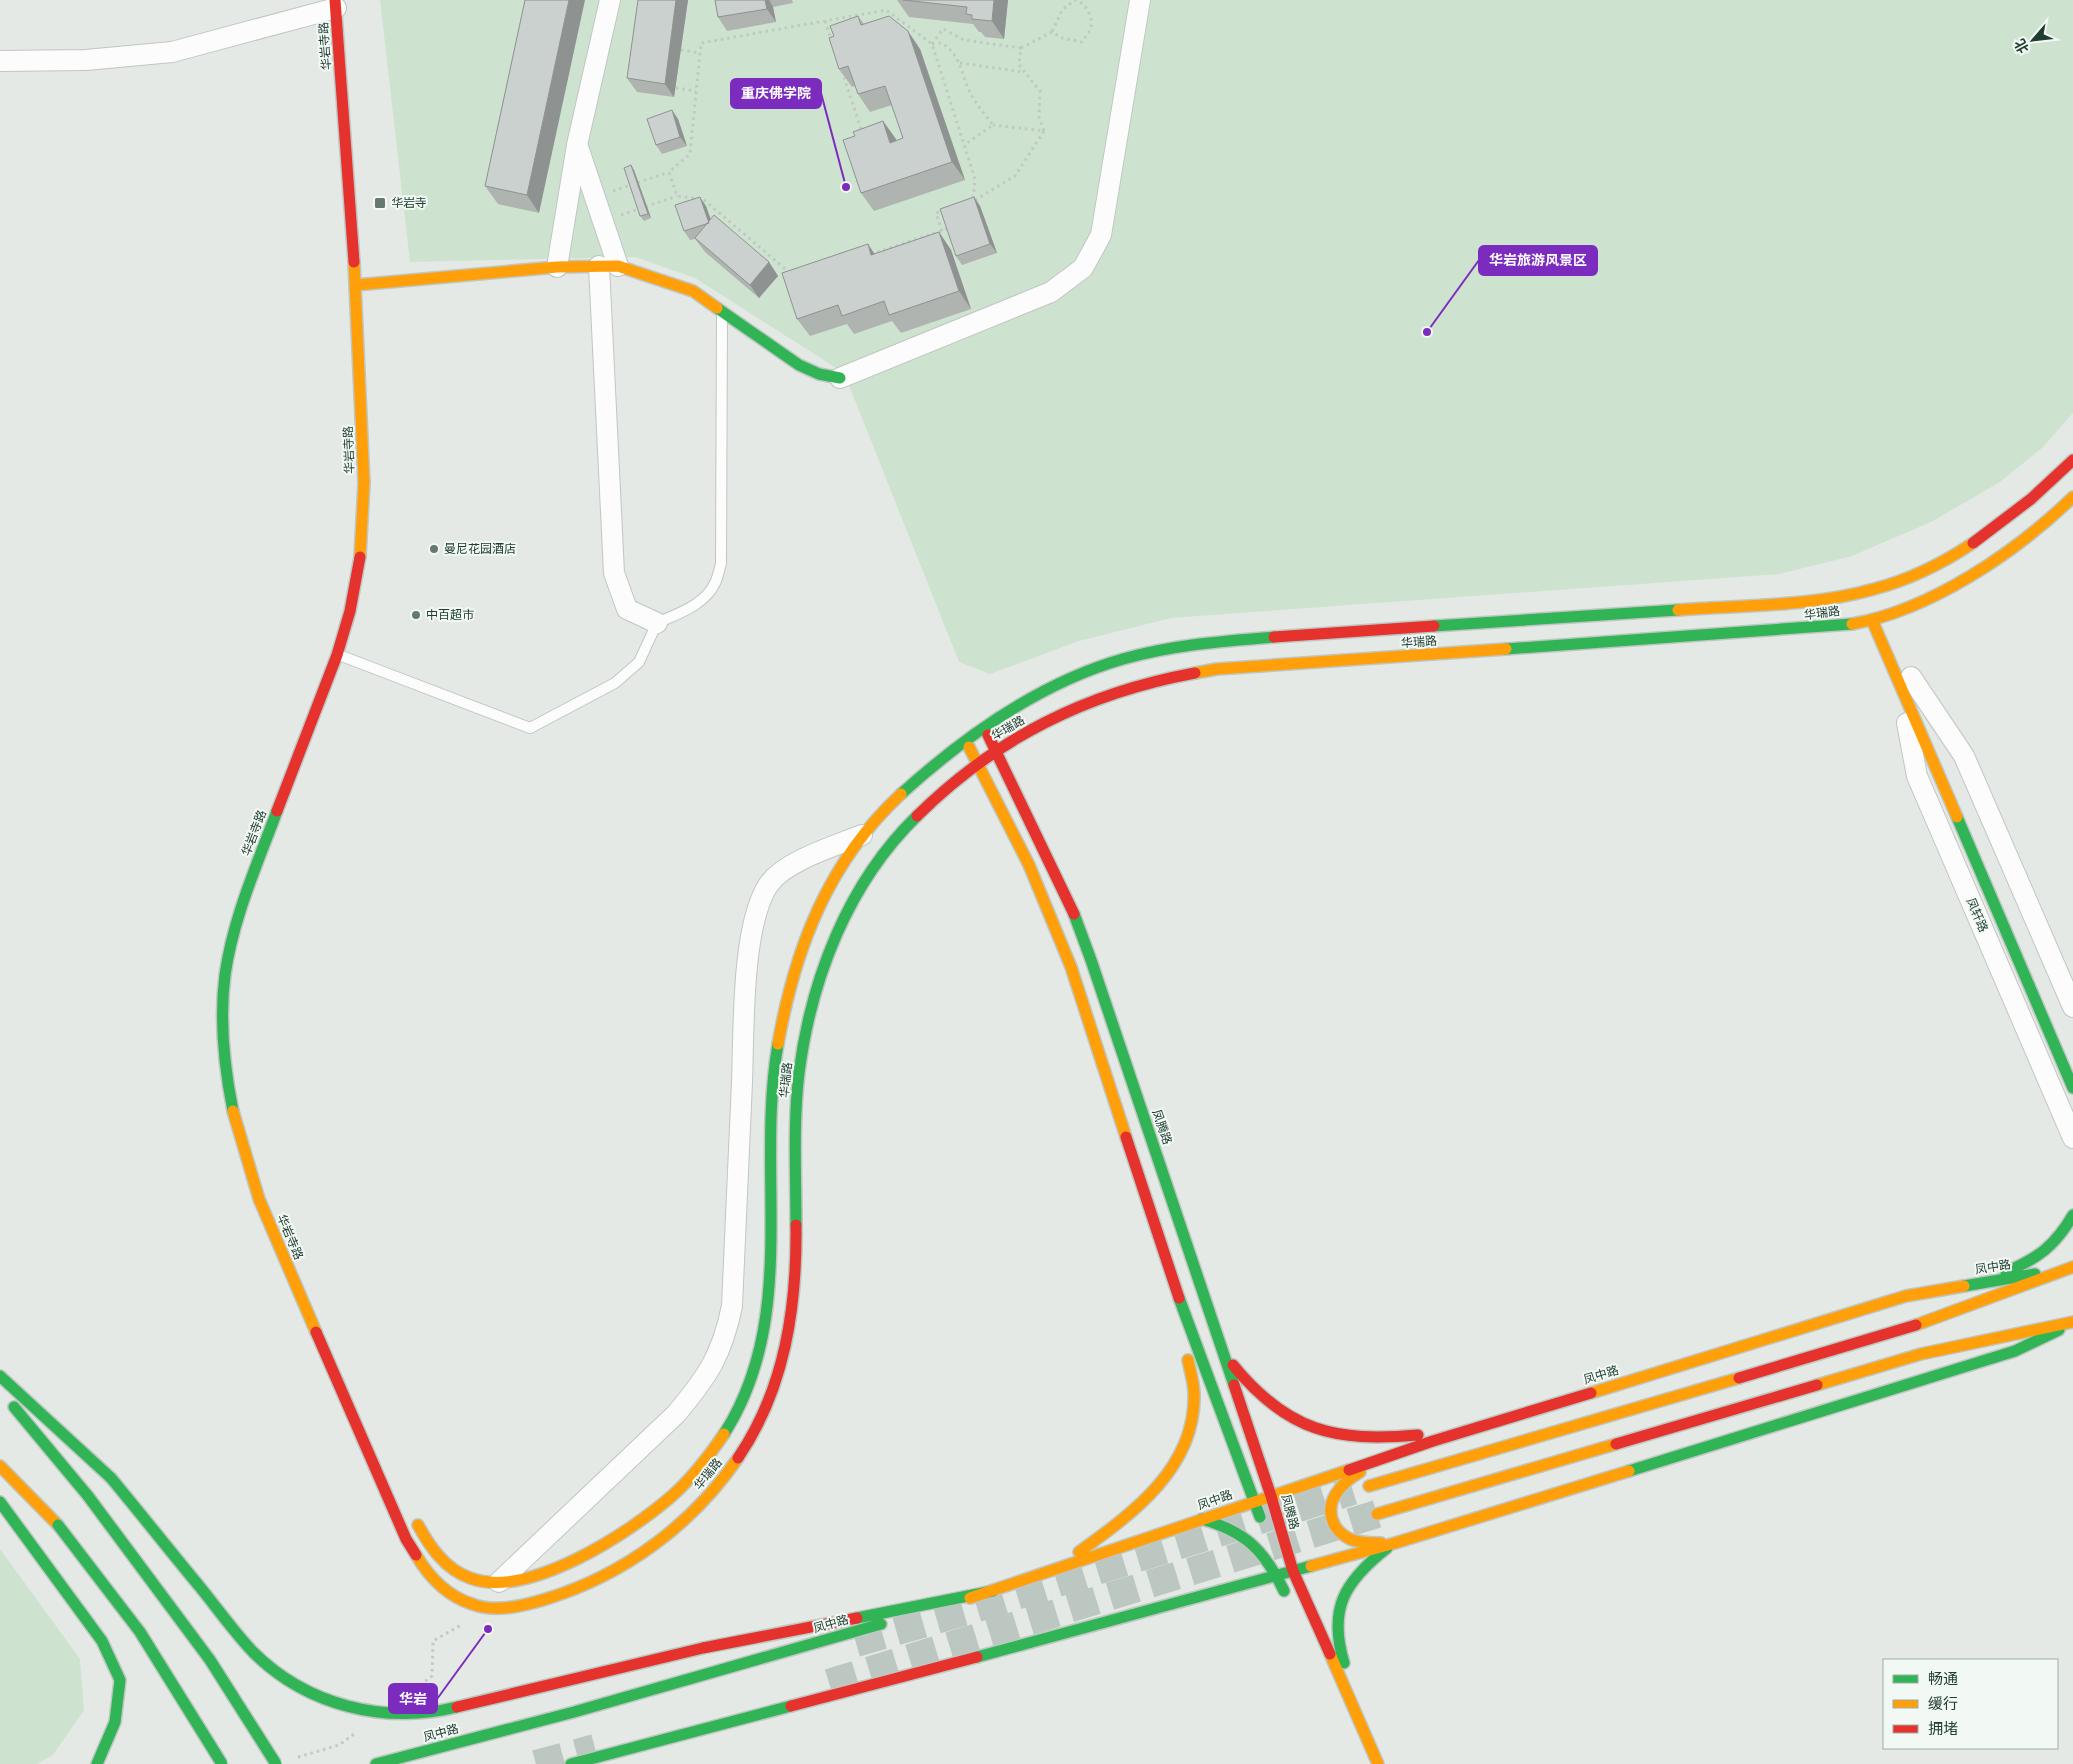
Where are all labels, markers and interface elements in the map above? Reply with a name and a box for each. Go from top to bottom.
north arrow [2008,15,2058,65]
street label: 华岩寺路 [315,22,334,71]
text: 北 [2010,36,2032,57]
callout: 重庆佛学院 [731,79,821,108]
text: 重庆佛学院 [741,84,811,101]
place label: 华岩寺 [391,195,427,210]
marker: 华岩寺 [373,196,387,210]
callout: 华岩旅游风景区 [1479,246,1597,275]
text: 华岩旅游风景区 [1489,251,1587,268]
street label: 华岩寺路 [340,426,357,474]
place label: 曼尼花园酒店 [444,541,516,556]
marker: 曼尼花园酒店 [428,543,440,555]
street label: 华瑞路 [1803,603,1841,622]
place label: 中百超市 [426,607,474,622]
marker: 中百超市 [410,609,422,621]
street label: 华瑞路 [1400,633,1437,650]
street label: 华瑞路 [988,712,1027,743]
street label: 华岩寺路 [238,808,269,858]
street label: 凤轩路 [1964,895,1991,934]
street label: 华瑞路 [776,1061,795,1099]
street label: 凤腾路 [1150,1107,1175,1146]
street label: 华岩寺路 [274,1212,307,1262]
street label: 凤中路 [1974,1256,2012,1277]
street label: 凤中路 [1581,1362,1620,1387]
street label: 华瑞路 [690,1455,725,1492]
street label: 凤中路 [1195,1487,1234,1512]
street label: 凤腾路 [1279,1493,1302,1531]
street label: 凤中路 [811,1611,850,1636]
legend [1883,1659,2058,1749]
text: 畅通 [1928,1669,1958,1688]
callout: 华岩 [389,1684,437,1713]
text: 华岩 [399,1690,427,1707]
text: 缓行 [1928,1694,1958,1713]
text: 拥堵 [1928,1719,1958,1738]
street label: 凤中路 [422,1721,460,1744]

